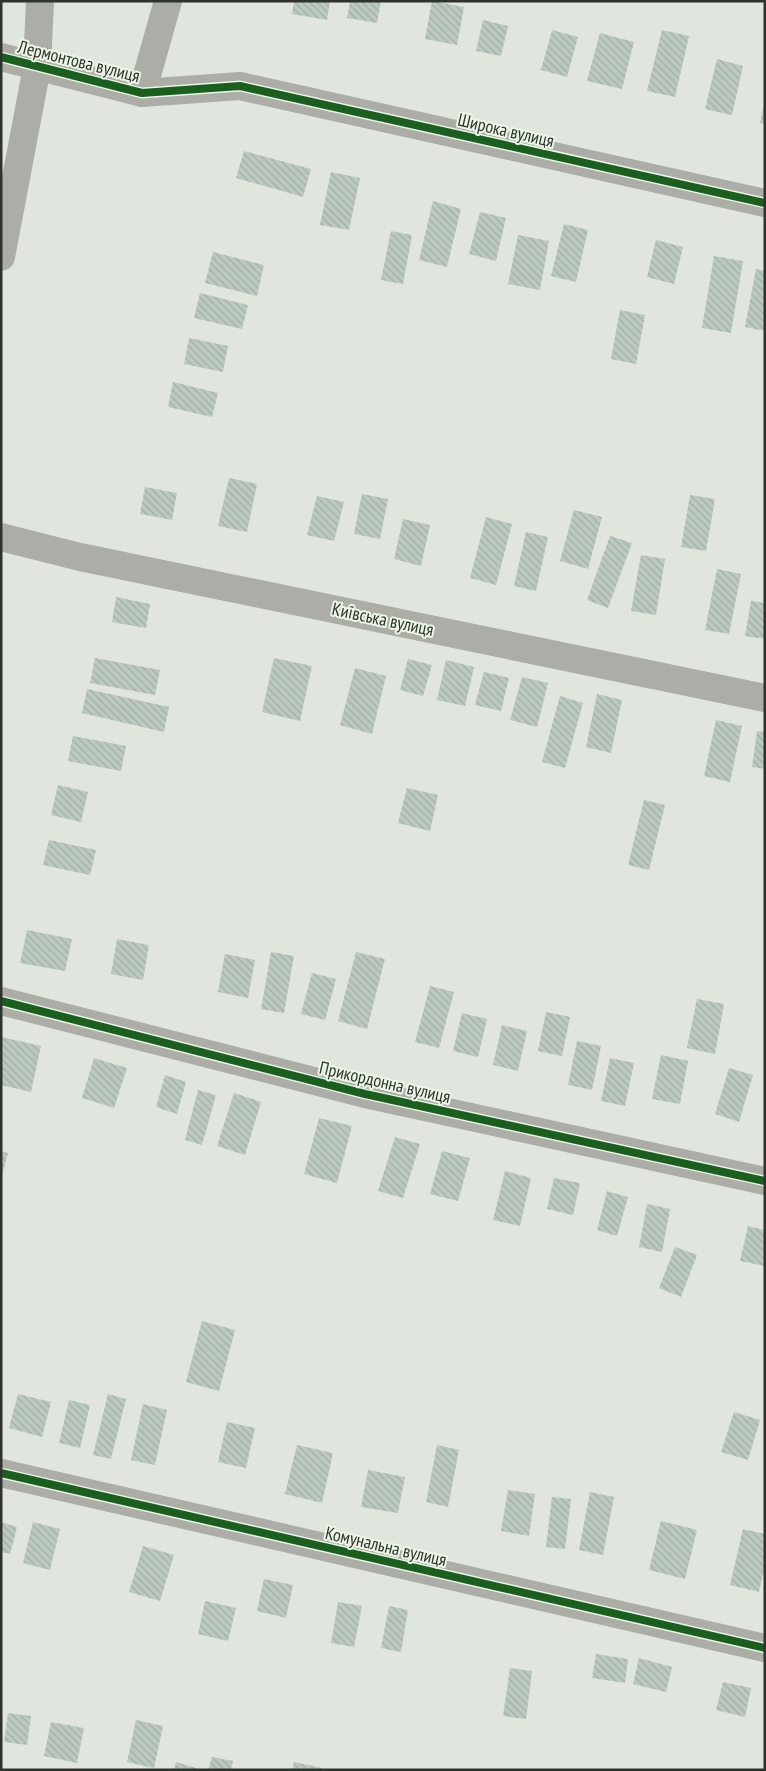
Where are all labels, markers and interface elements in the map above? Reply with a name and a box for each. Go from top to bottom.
street label: Лермонтова вулиця [15,35,142,87]
street label: Широка вулиця [456,108,556,152]
street label: Київська вулиця [330,597,436,641]
street label: Прикордонна вулиця [317,1056,453,1108]
street label: Комунальна вулиця [323,1521,449,1571]

